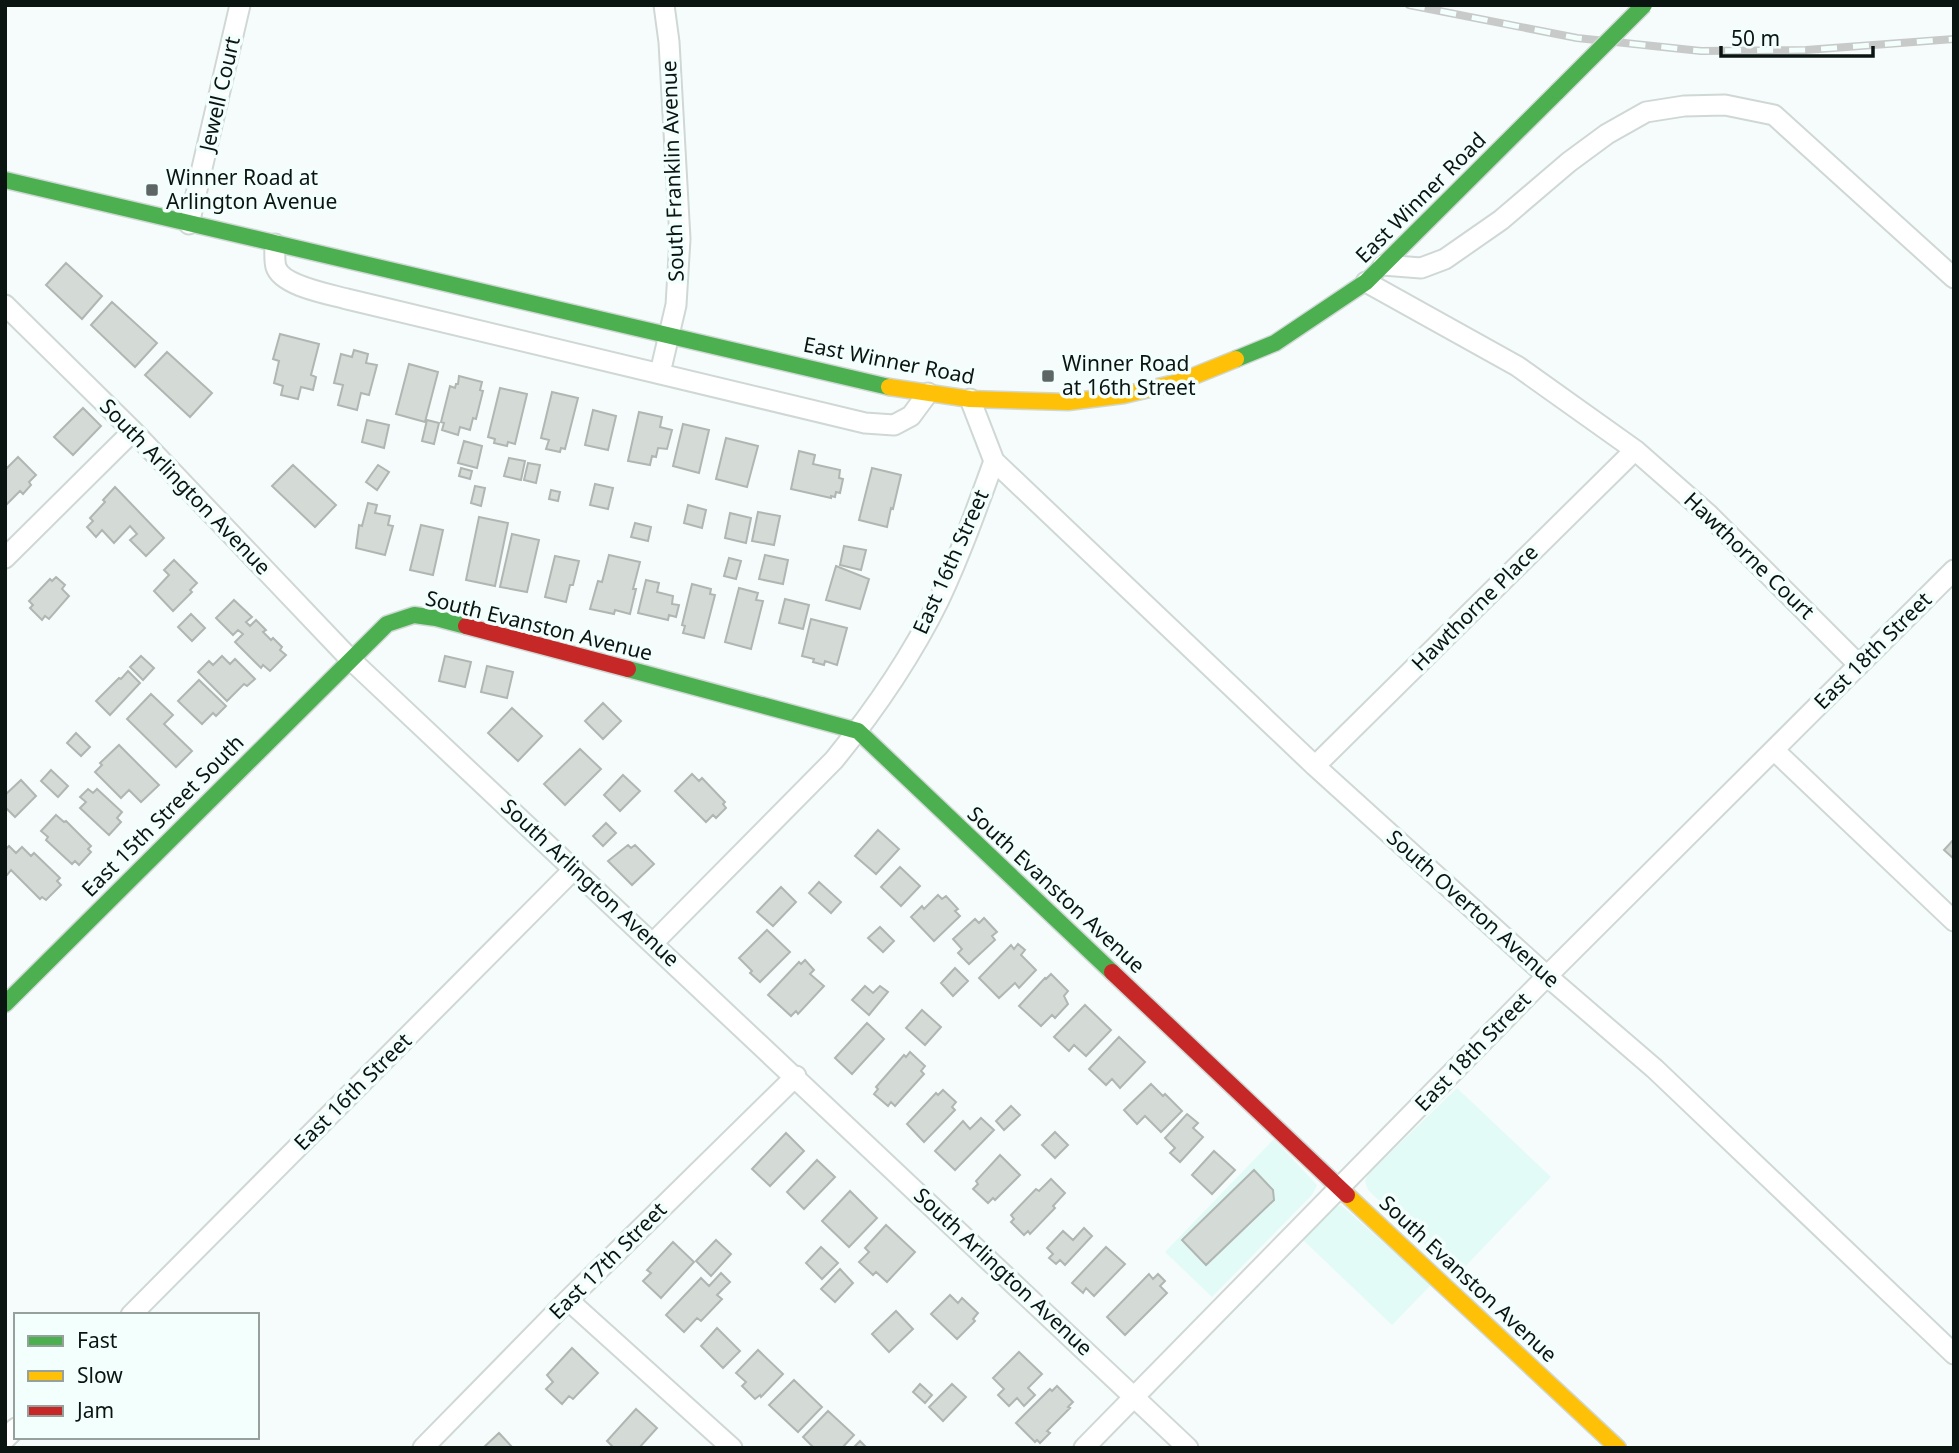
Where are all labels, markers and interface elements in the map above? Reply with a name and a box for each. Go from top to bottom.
scale bar [1721,14,1873,58]
text: 50 m [1731,24,1780,52]
street label: Jewell Court [192,33,246,156]
street label: South Franklin Avenue [654,60,690,282]
street label: East Winner Road [1349,126,1492,269]
place label: Winner Road at Arlington Avenue [166,163,337,215]
marker: Winner Road at Arlington Avenue [144,182,160,198]
street label: East Winner Road [801,330,977,390]
place label: Winner Road at 16th Street [1062,349,1196,401]
marker: Winner Road at 16th Street [1040,368,1056,384]
street label: South Arlington Avenue [94,392,277,580]
street label: East 16th Street [906,485,995,638]
street label: Hawthorne Court [1678,486,1821,625]
street label: Hawthorne Place [1405,538,1544,677]
street label: South Evanston Avenue [423,583,656,667]
street label: East 18th Street [1808,585,1937,715]
street label: East 15th Street South [75,728,249,902]
street label: South Arlington Avenue [495,792,686,972]
street label: South Evanston Avenue [962,800,1151,979]
street label: South Overton Avenue [1381,823,1566,993]
street label: East 18th Street [1408,985,1537,1117]
street label: East 16th Street [288,1026,417,1156]
street label: South Arlington Avenue [908,1181,1099,1361]
street label: South Evanston Avenue [1374,1189,1563,1368]
street label: East 17th Street [543,1195,672,1325]
legend [14,1313,259,1439]
text: Fast [77,1326,118,1354]
text: Slow [77,1361,123,1389]
text: Jam [75,1396,114,1424]

